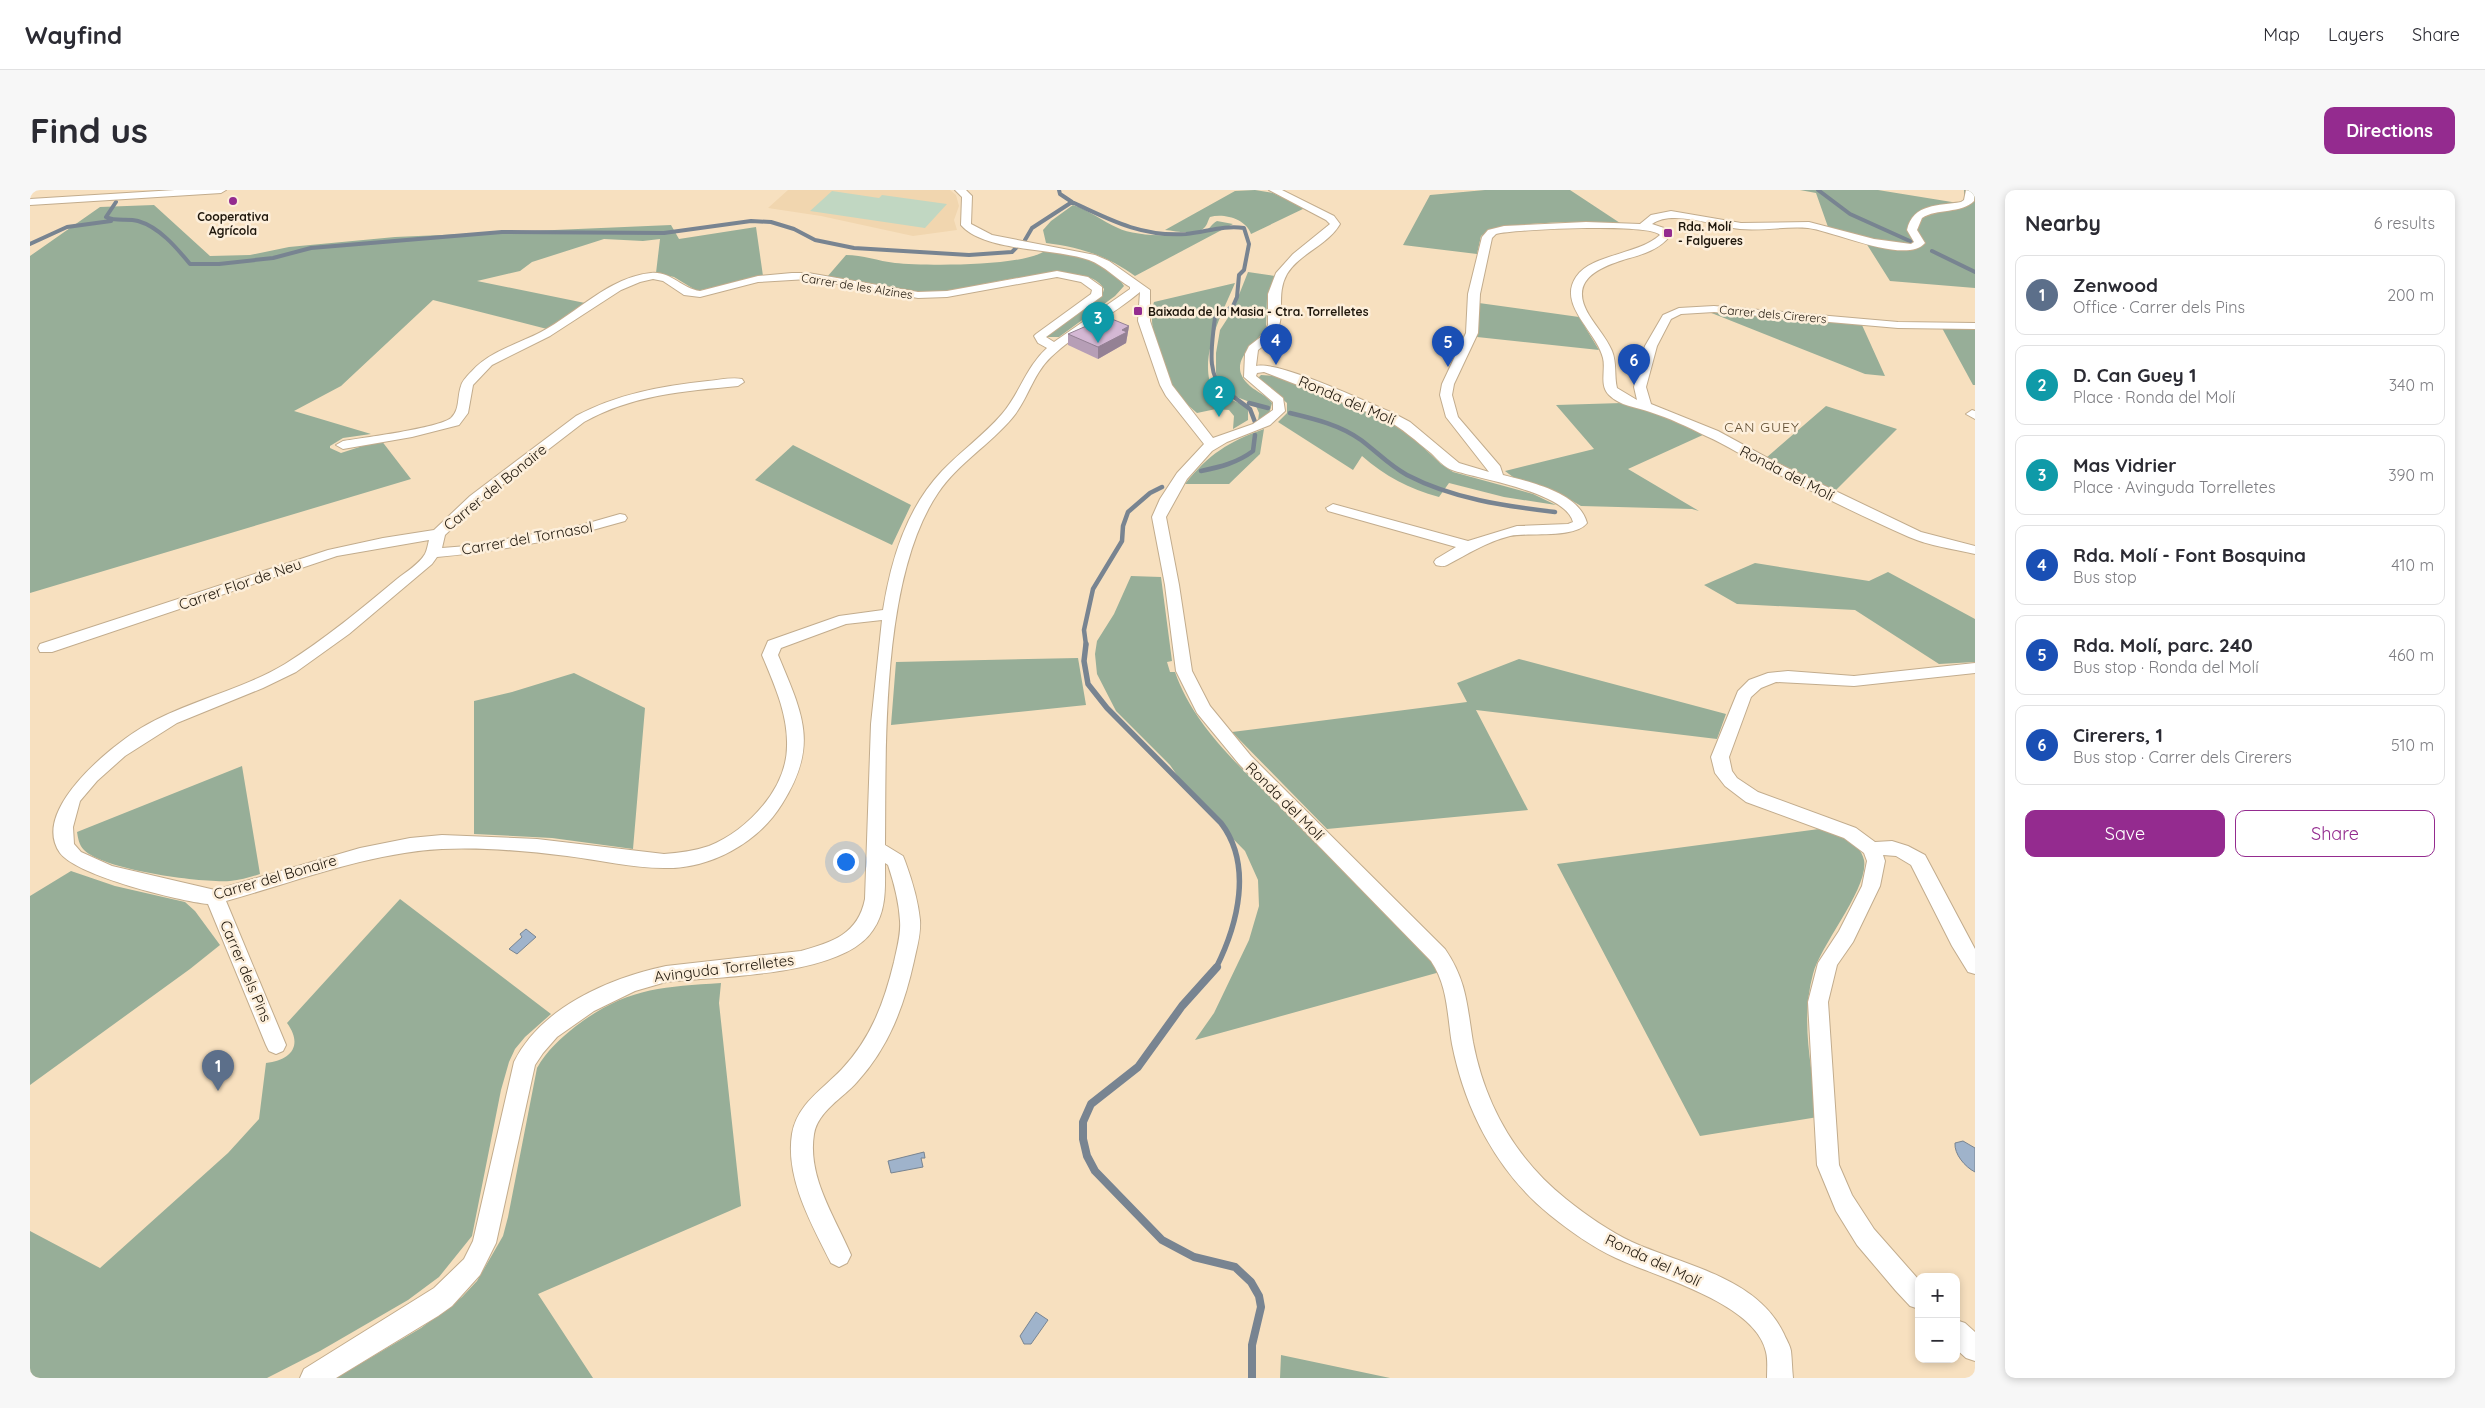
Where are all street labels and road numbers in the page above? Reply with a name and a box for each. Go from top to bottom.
street label: Carrer de les Alzines [800,270,914,302]
street label: Carrer dels Cirerers [1719,302,1828,326]
street label: Ronda del Molí [1296,371,1399,429]
street label: Carrer del Bonaire [440,440,550,534]
street label: Ronda del Molí [1737,441,1838,505]
street label: Carrer del Tornasol [460,517,594,559]
street label: Carrer Flor de Neu [176,554,304,614]
street label: Ronda del Molí [1242,758,1329,845]
street label: Carrer del Bonaire [211,850,339,904]
street label: Carrer dels Pins [216,917,276,1025]
street label: Avinguda Torrelletes [653,950,795,986]
street label: Ronda del Molí [1602,1230,1705,1291]

